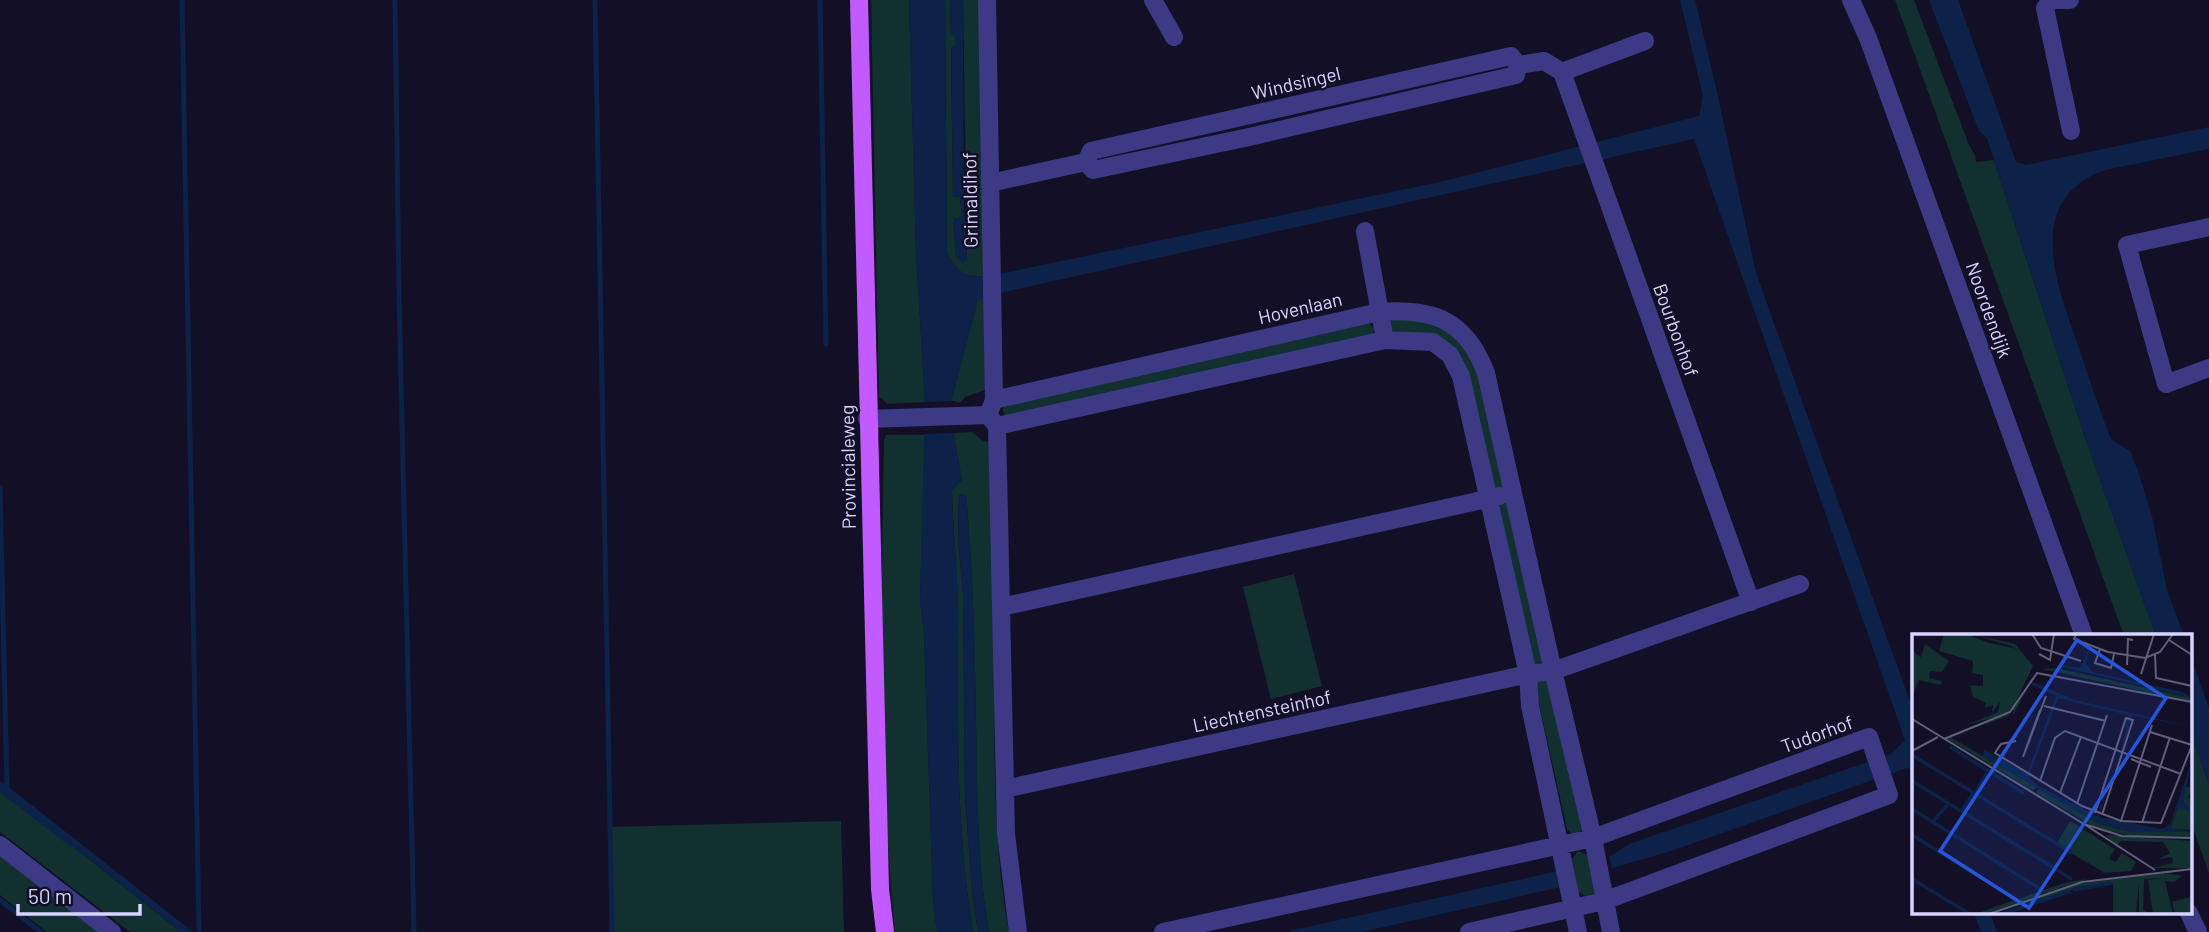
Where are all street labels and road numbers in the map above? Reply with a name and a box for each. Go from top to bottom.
street label: Windsingel [1249,61,1343,104]
street label: Grimaldihof [957,152,982,248]
street label: Noordendijk [1961,259,2017,361]
street label: Bourbonhof [1649,280,1704,379]
street label: Hovenlaan [1256,287,1344,328]
street label: Provincialeweg [835,405,860,529]
street label: Liechtensteinhof [1191,685,1333,736]
street label: Tudorhof [1778,710,1856,757]

